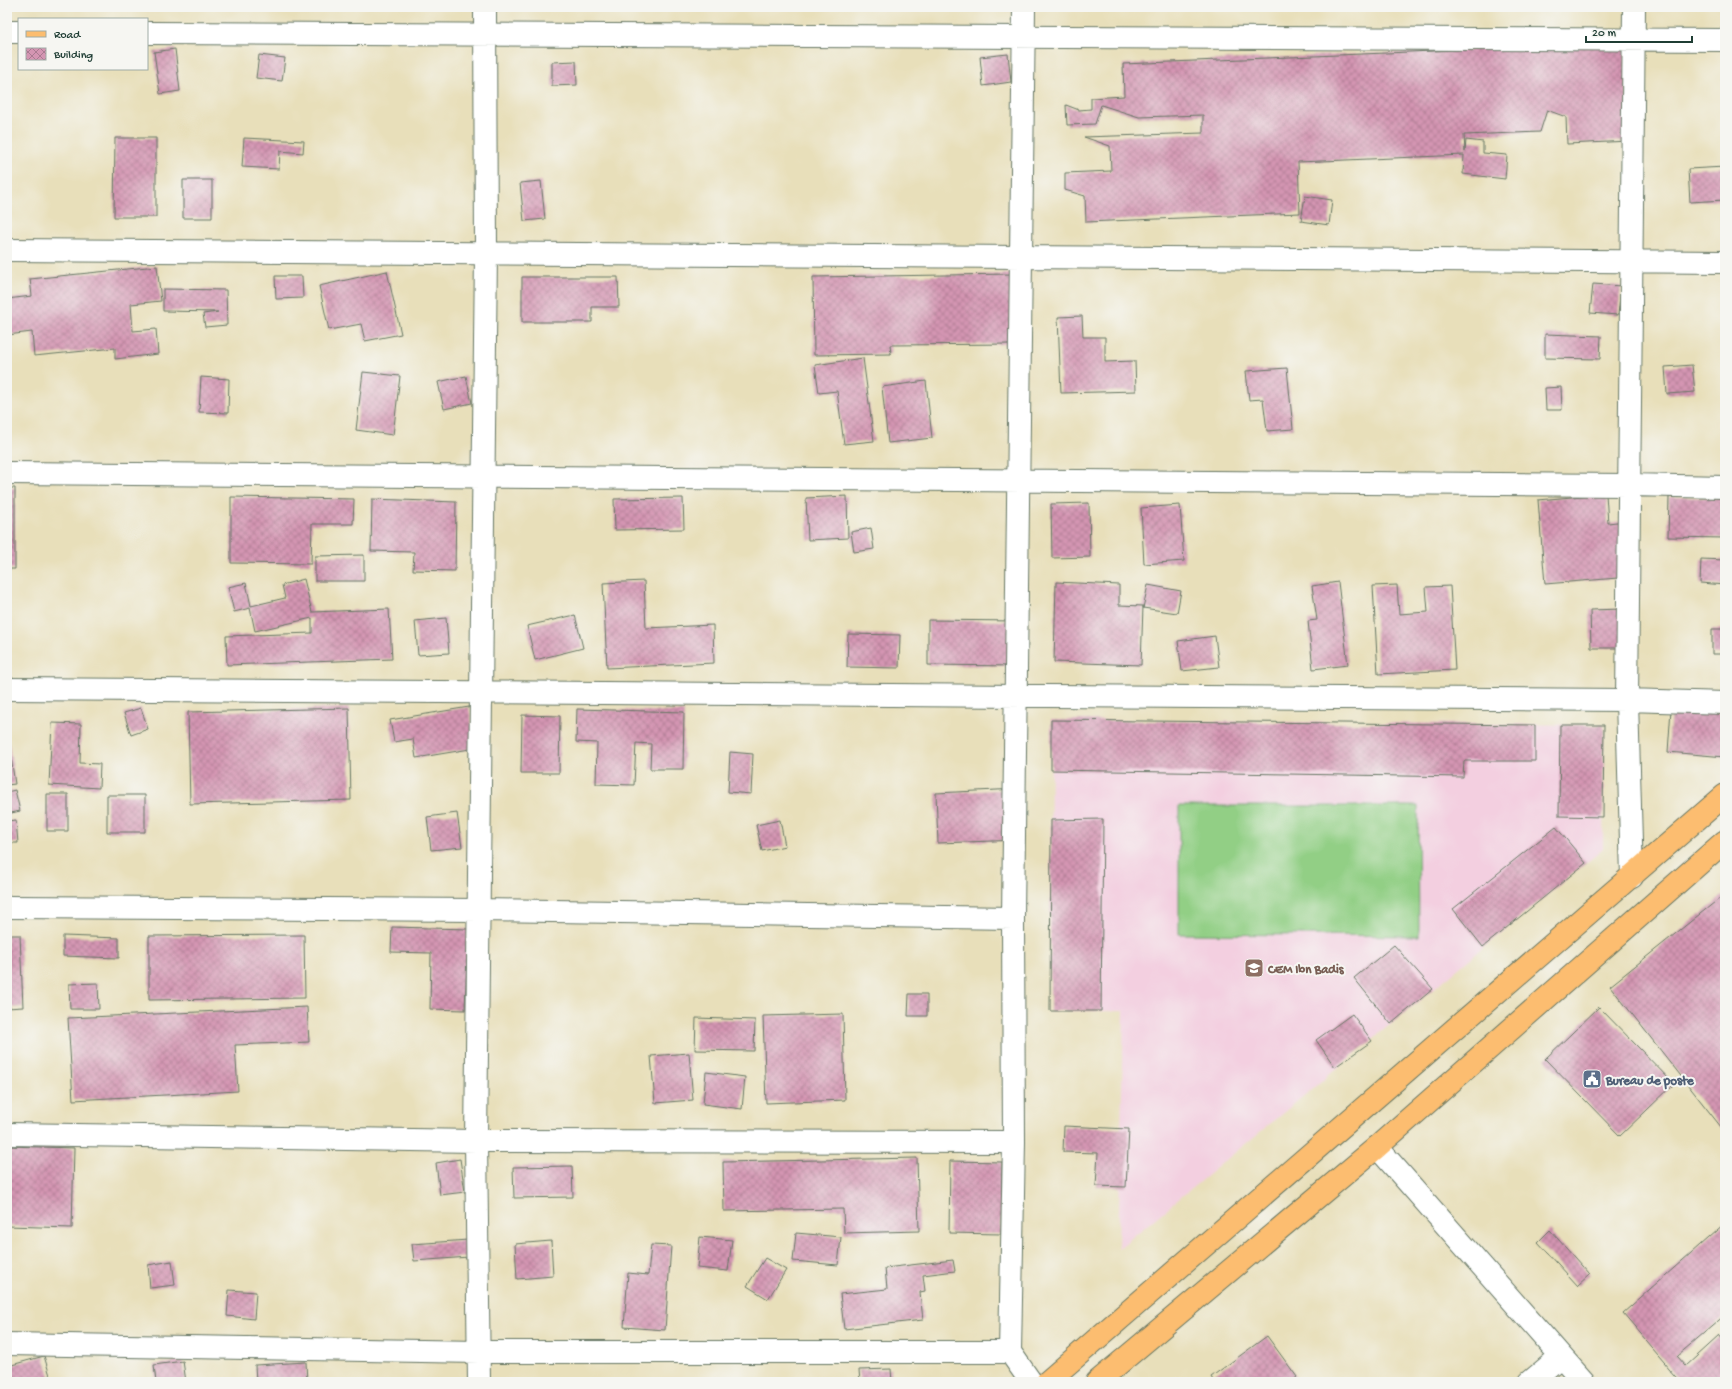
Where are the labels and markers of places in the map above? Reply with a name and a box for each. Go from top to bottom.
school or university icon: CEM Ibn Badis [1243,957,1265,979]
place label: CEM Ibn Badis [1267,963,1345,978]
public building icon: Bureau de poste [1581,1068,1603,1090]
place label: Bureau de poste [1605,1074,1695,1090]

